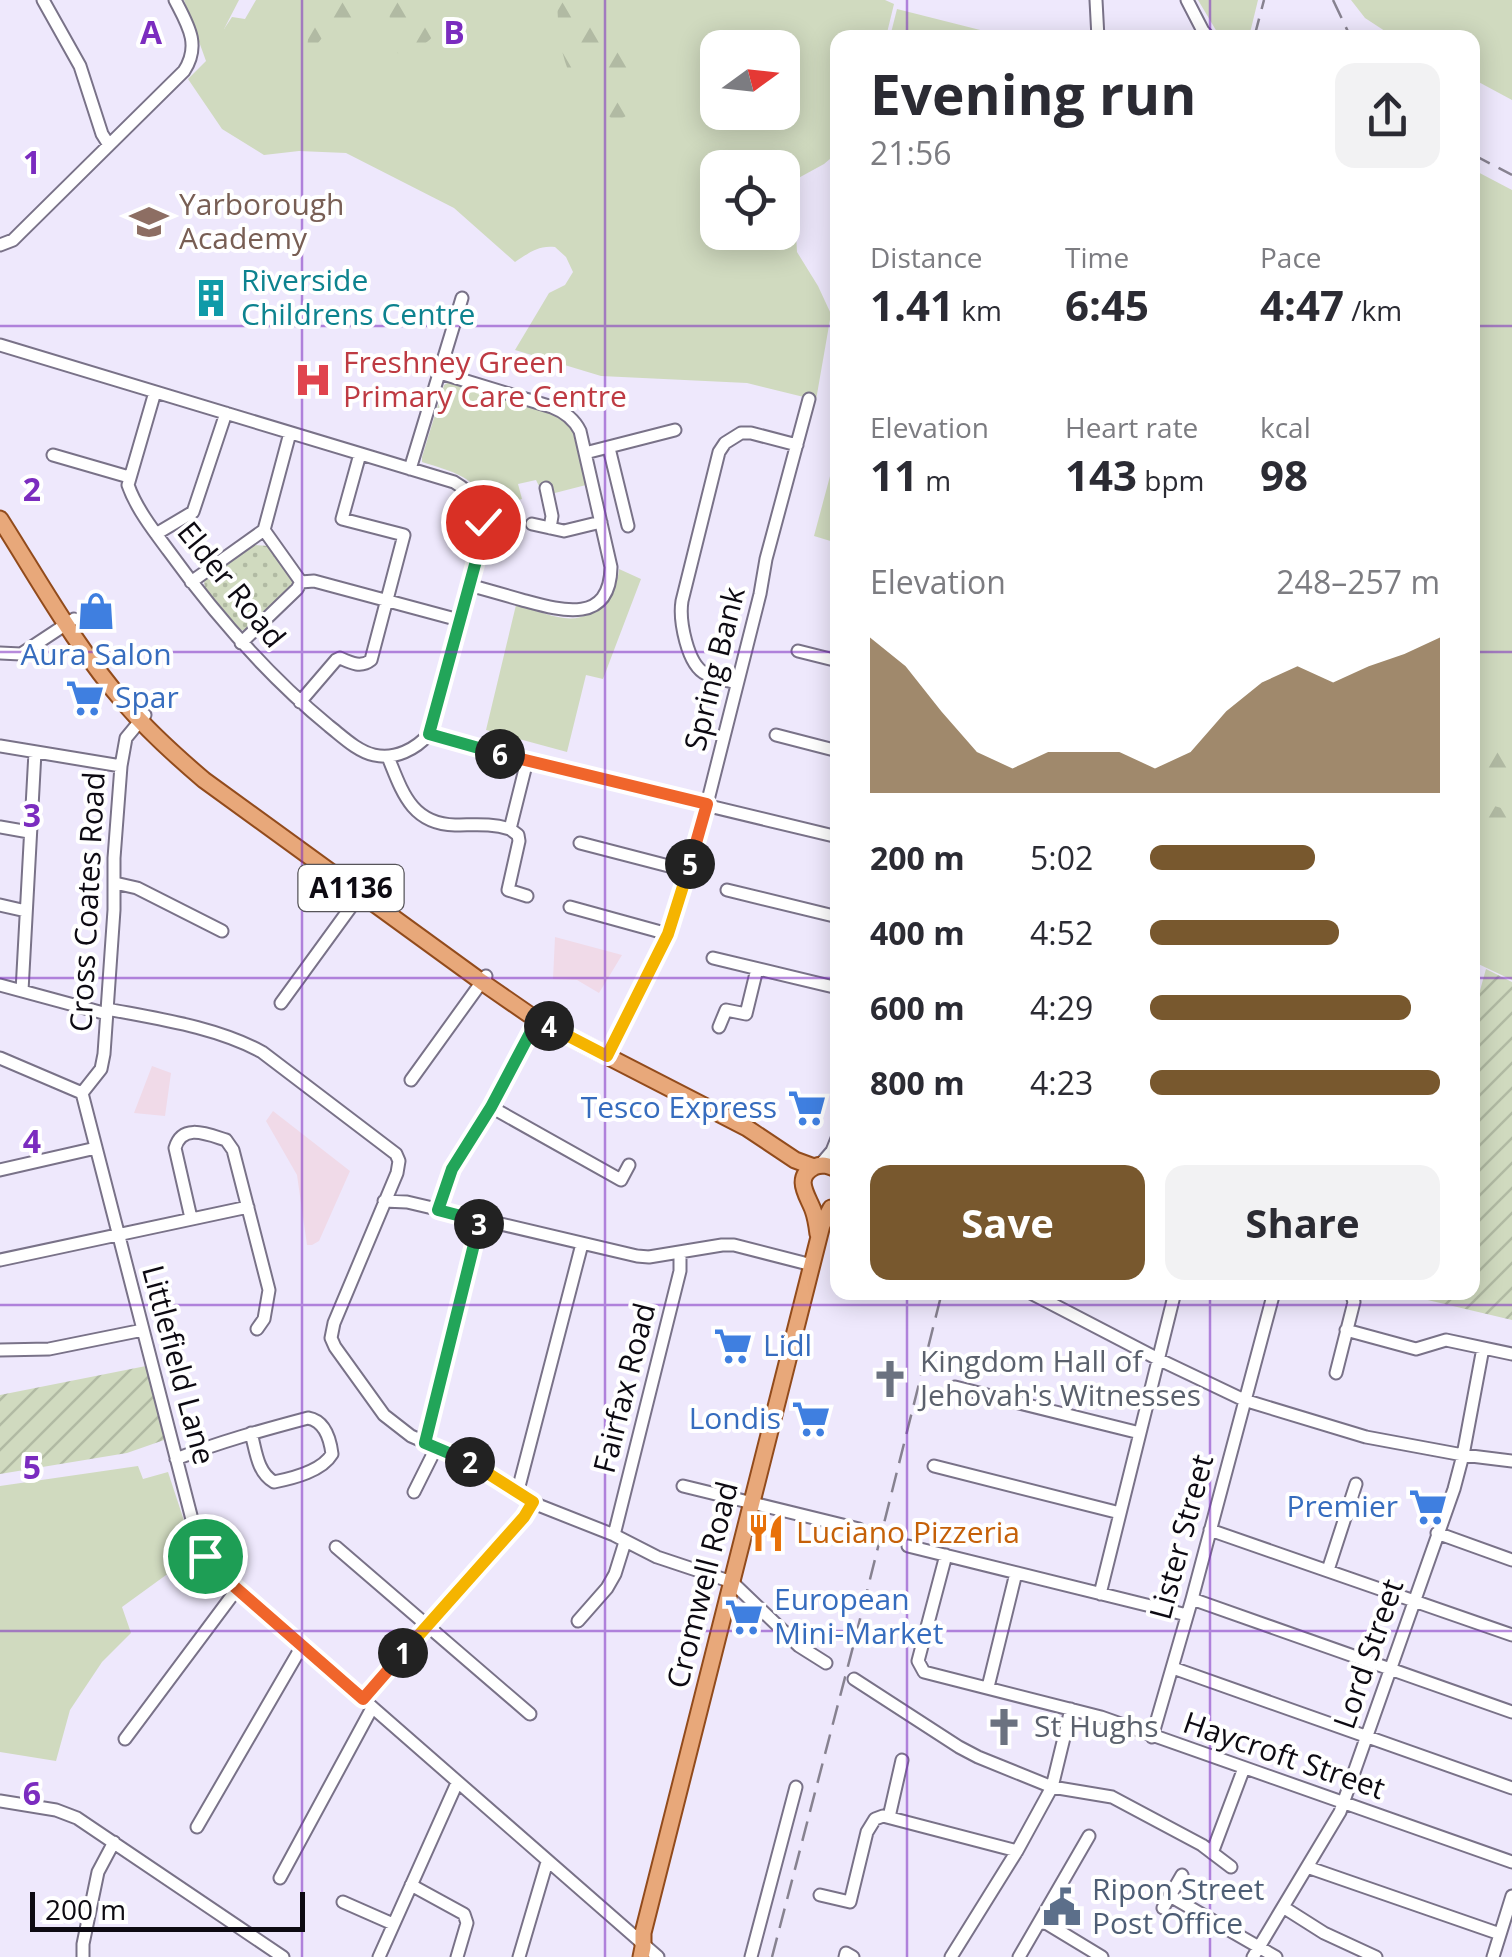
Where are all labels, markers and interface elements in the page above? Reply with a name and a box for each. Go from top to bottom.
text: A [140,10,163,53]
text: B [443,10,465,53]
north arrow [700,30,800,130]
map controls [700,30,800,250]
text: Evening run [870,56,1196,131]
button: share [1335,63,1440,168]
text: 21:56 [870,131,952,174]
text: 1 [23,140,41,183]
button: locate [700,150,800,250]
place label: Yarborough Academy [179,183,345,258]
school or university icon: Yarborough Academy [128,201,170,243]
text: Distance [870,238,983,276]
text: Time [1065,238,1129,276]
text: Pace [1260,238,1322,276]
place label: Riverside Childrens Centre [241,259,475,334]
text: 1.41 [870,276,954,333]
text: 6:45 [1065,276,1149,333]
text: 4:47 [1260,276,1344,333]
building icon: Riverside Childrens Centre [190,277,232,319]
text: km [954,291,1002,329]
text: /km [1344,291,1402,329]
place label: Freshney Green Primary Care Centre [343,341,627,416]
hospital icon: Freshney Green Primary Care Centre [292,359,334,401]
text: Elevation [870,408,989,446]
text: Heart rate [1065,408,1198,446]
text: kcal [1260,408,1311,446]
text: 11 [870,446,918,503]
text: 143 [1065,446,1137,503]
text: 98 [1260,446,1308,503]
text: m [918,461,951,499]
text: bpm [1137,461,1205,499]
text: 2 [23,467,41,510]
pin [441,480,526,565]
icon: check [456,495,511,550]
street label: Elder Road [169,512,296,656]
text: Elevation [870,560,1006,603]
text: 248–257 m [1276,560,1440,603]
street label: Spring Bank [673,582,754,755]
shop icon: Aura Salon [75,590,117,632]
place label: Aura Salon [20,633,172,674]
place label: Spar [115,676,179,717]
supermarket icon: Spar [64,677,106,719]
pin: 6 [475,729,525,779]
text: 6 [492,735,508,773]
street label: Cross Coates Road [59,771,114,1033]
text: 3 [23,793,41,836]
text: 200 m [870,836,965,879]
text: 5:02 [1030,836,1093,879]
pin: 5 [665,839,715,889]
text: 5 [682,845,698,883]
road number: A1136 [298,865,404,911]
text: 400 m [870,911,965,954]
text: 4:52 [1030,911,1093,954]
text: 600 m [870,986,965,1029]
text: 4:29 [1030,986,1093,1029]
pin: 4 [524,1001,574,1051]
text: 4 [541,1007,557,1045]
text: 800 m [870,1061,965,1104]
text: 4:23 [1030,1061,1093,1104]
place label: Tesco Express [581,1086,777,1127]
supermarket icon: Tesco Express [786,1087,828,1129]
text: 4 [23,1119,41,1162]
button: Save [870,1165,1145,1280]
button: Share [1165,1165,1440,1280]
pin: 3 [454,1199,504,1249]
text: 3 [471,1205,487,1243]
street label: Littlefield Lane [133,1260,226,1469]
street label: Fairfax Road [583,1298,664,1477]
place label: Lidl [763,1324,812,1365]
supermarket icon: Lidl [712,1325,754,1367]
place label: Kingdom Hall of Jehovah's Witnesses [917,1340,1201,1415]
church icon: Kingdom Hall of Jehovah's Witnesses [869,1358,911,1400]
place label: Londis [689,1397,781,1438]
supermarket icon: Londis [790,1398,832,1440]
pin: 2 [445,1437,495,1487]
text: 2 [462,1443,478,1481]
text: 5 [23,1445,41,1488]
street label: Lister Street [1139,1450,1222,1624]
street label: Cromwell Road [656,1477,747,1692]
place label: Premier [1286,1485,1398,1526]
supermarket icon: Premier [1407,1486,1449,1528]
place label: Luciano Pizzeria [796,1511,1020,1552]
restaurant icon: Luciano Pizzeria [745,1512,787,1554]
pin [163,1514,248,1599]
icon: arrive [178,1529,233,1584]
street label: Lord Street [1323,1573,1412,1734]
place label: European Mini-Market [774,1578,943,1653]
supermarket icon: European Mini-Market [723,1596,765,1638]
pin: 1 [378,1628,428,1678]
text: 1 [395,1634,411,1672]
street label: Haycroft Street [1178,1701,1391,1808]
place label: St Hughs [1034,1705,1158,1746]
church icon: St Hughs [983,1706,1025,1748]
text: 6 [23,1771,41,1814]
place label: Ripon Street Post Office [1092,1868,1264,1943]
public building icon: Ripon Street Post Office [1041,1886,1083,1928]
scale bar [30,1887,305,1932]
text: 200 m [45,1890,126,1928]

